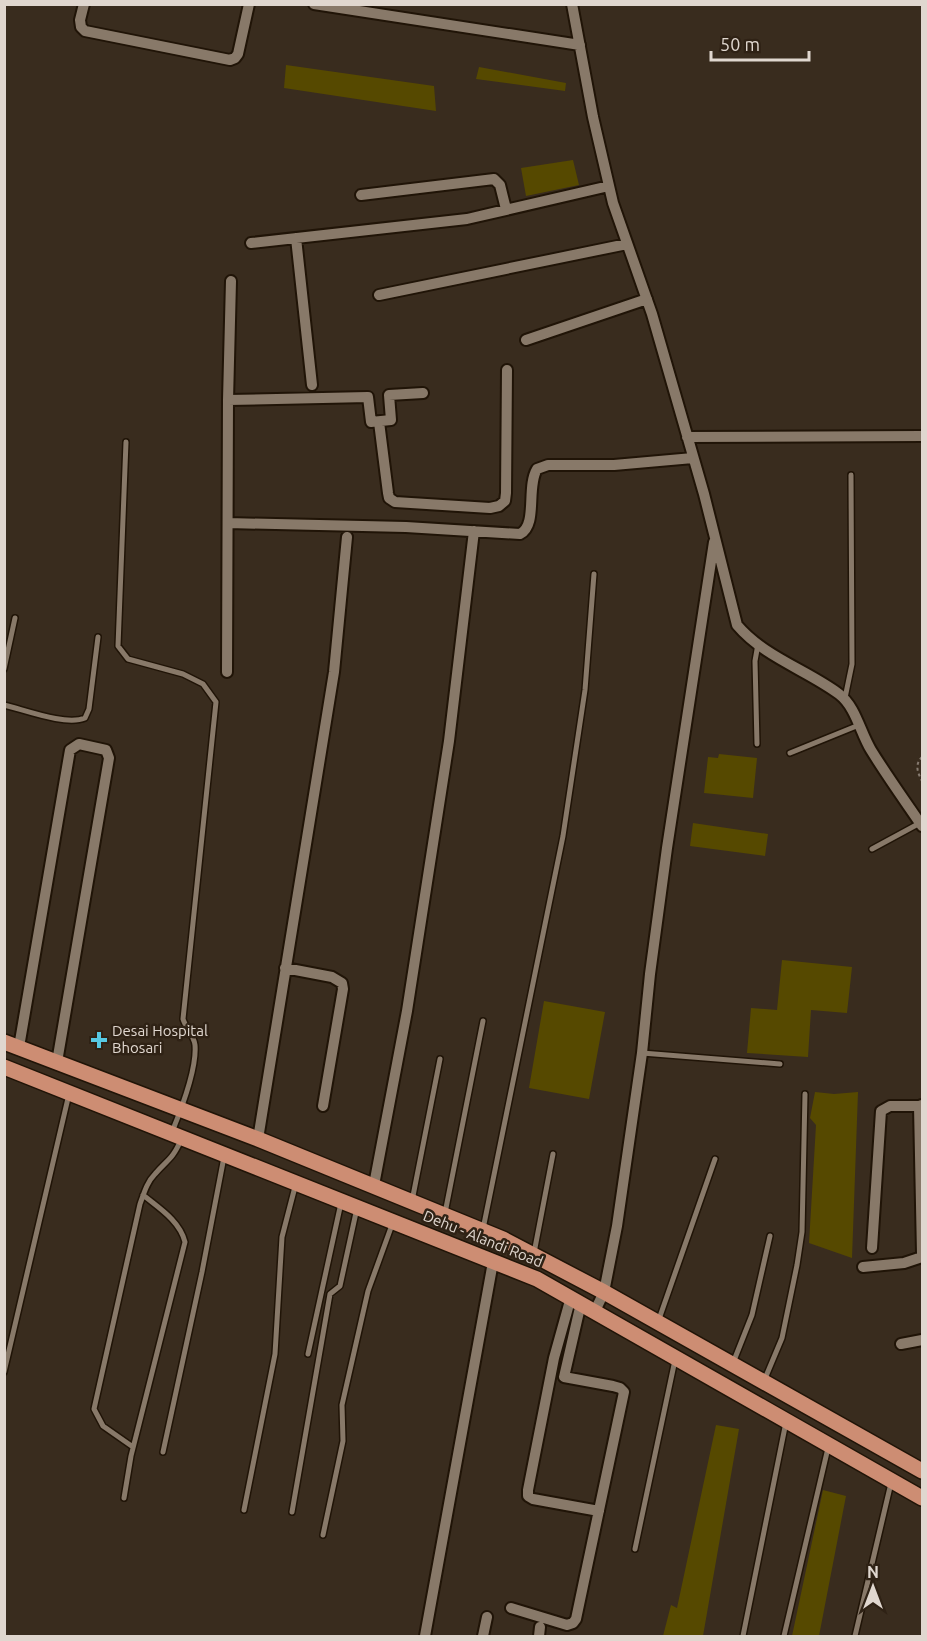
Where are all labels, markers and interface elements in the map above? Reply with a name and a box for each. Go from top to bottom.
scale bar [711,24,808,62]
text: 50 m [720,34,760,54]
place label: Desai Hospital Bhosari [112,1022,208,1056]
marker: Desai Hospital Bhosari [90,1031,108,1049]
street label: Dehu - Alandi Road [421,1207,546,1270]
north arrow [843,1557,903,1617]
text: N [867,1563,879,1581]

